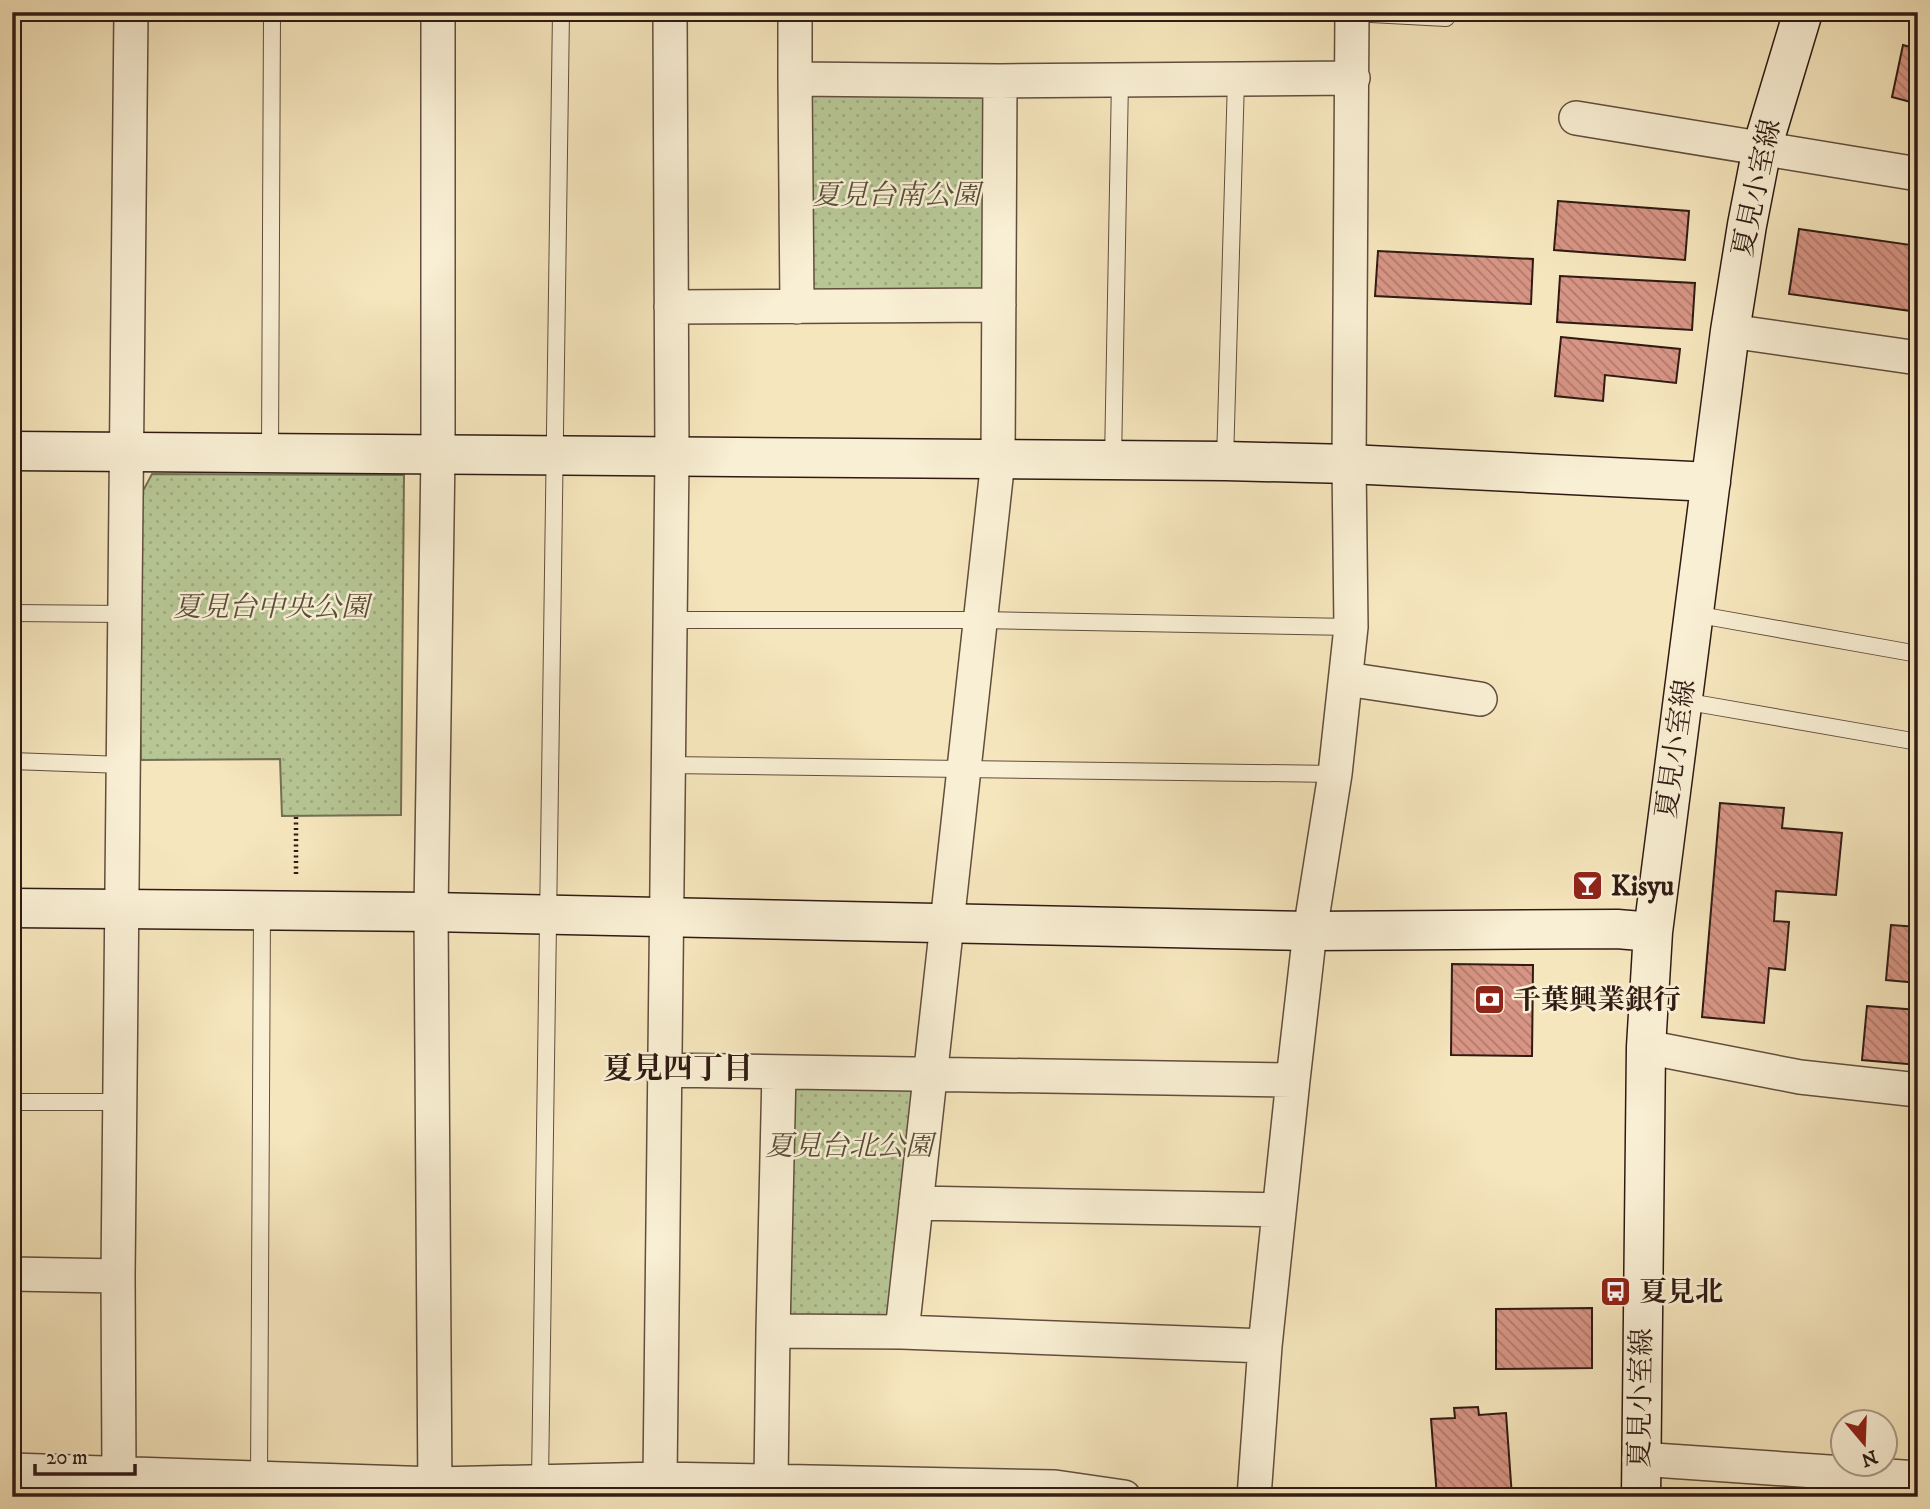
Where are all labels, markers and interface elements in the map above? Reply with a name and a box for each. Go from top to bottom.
street label: 夏見小室線 [1725,116,1789,260]
park label: 夏見台南公園 [812,178,984,213]
park label: 夏見台中央公園 [173,590,373,625]
street label: 夏見小室線 [1649,677,1703,821]
bar icon: Kisyu [1571,869,1605,903]
place label: Kisyu [1611,869,1675,904]
bank icon: 千葉興業銀行 [1473,983,1507,1017]
place label: 千葉興業銀行 [1513,983,1681,1018]
district label: 夏見四丁目 [603,1051,753,1088]
park label: 夏見台北公園 [765,1129,937,1164]
bus stop icon: 夏見北 [1599,1275,1633,1309]
place label: 夏見北 [1639,1275,1723,1310]
street label: 夏見小室線 [1622,1328,1660,1468]
north arrow [1828,1408,1898,1478]
scale bar [35,1432,135,1476]
text: N [1858,1444,1880,1471]
text: 20 m [46,1445,88,1471]

